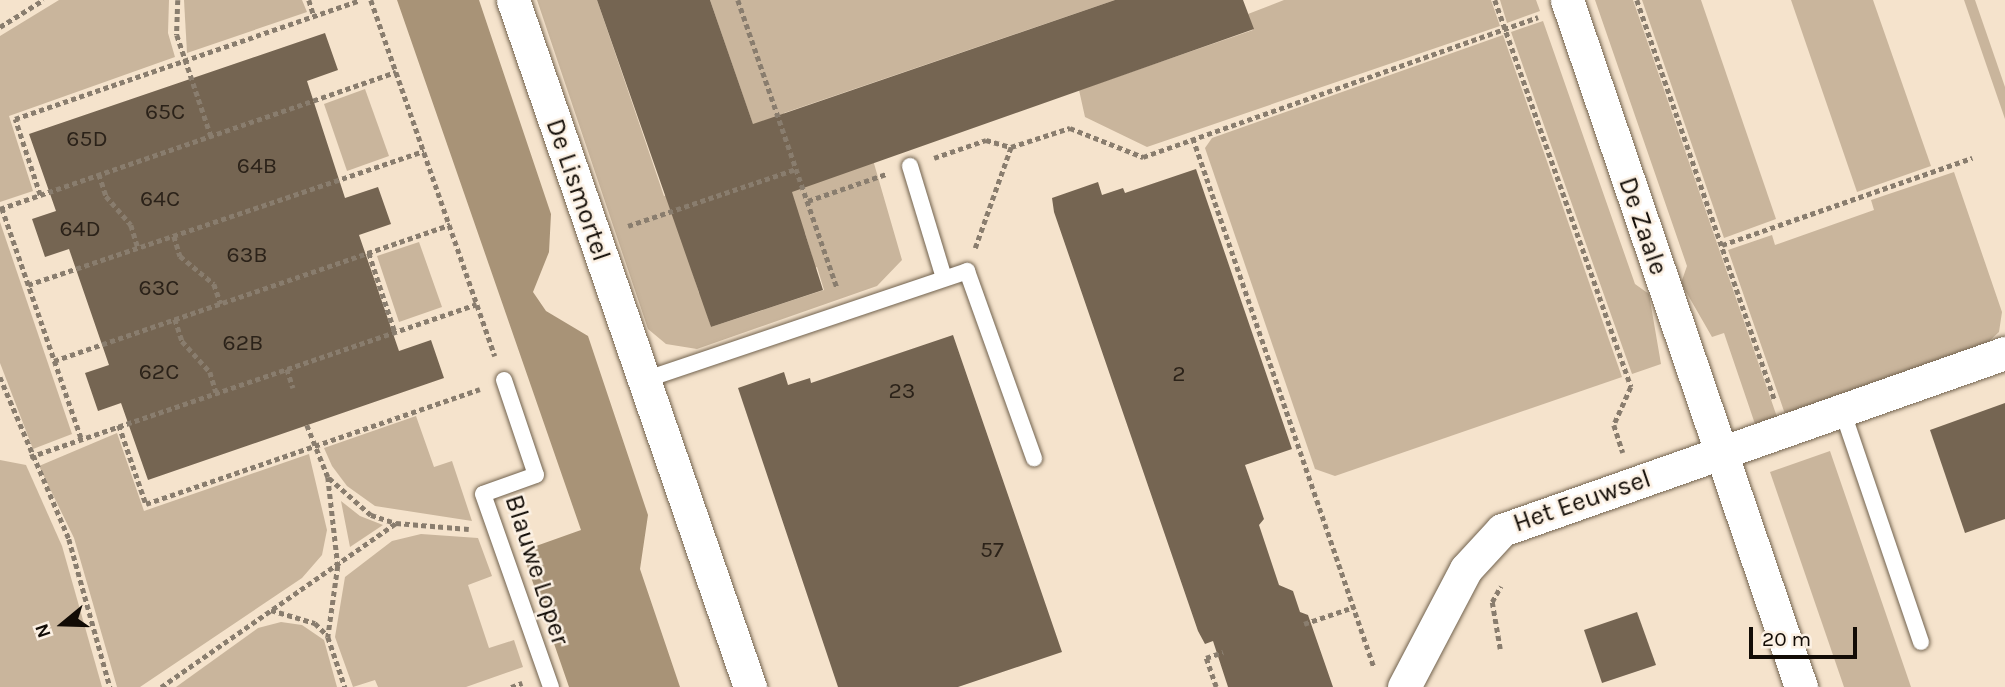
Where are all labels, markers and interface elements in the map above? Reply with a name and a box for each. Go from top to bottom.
house number: 65C [145,98,185,126]
street label: De Lismortel [539,115,617,265]
house number: 65D [66,125,108,153]
house number: 64B [237,152,277,180]
street label: De Zaale [1612,173,1674,279]
house number: 64C [140,185,180,213]
house number: 64D [59,215,101,243]
house number: 63B [226,241,268,269]
house number: 63C [139,274,179,302]
house number: 62B [223,329,263,357]
house number: 62C [139,358,179,386]
house number: 2 [1172,360,1186,388]
house number: 23 [889,377,915,405]
street label: Het Eeuwsel [1509,463,1655,539]
street label: Blauwe Loper [498,491,576,649]
house number: 57 [980,536,1004,564]
north arrow [28,589,98,659]
scale bar [1753,614,1862,658]
text: N [31,621,56,641]
text: 20 m [1762,627,1811,651]

